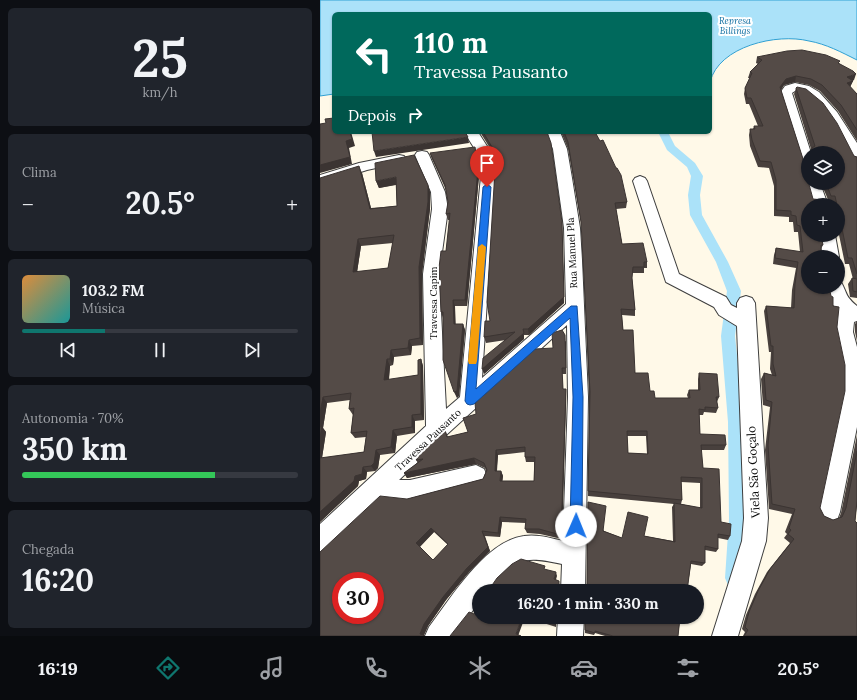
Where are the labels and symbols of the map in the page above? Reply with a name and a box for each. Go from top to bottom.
water label: Represa Billings [719,15,751,36]
pin [470,146,504,187]
street label: Rua Manuel Pla [564,217,580,289]
street label: Travessa Capim [427,266,440,339]
street label: Travessa Pausanto [392,406,464,474]
street label: Viela São Goçalo [743,426,763,519]
position arrow [555,505,597,547]
speed limit sign: 30 [332,572,384,624]

